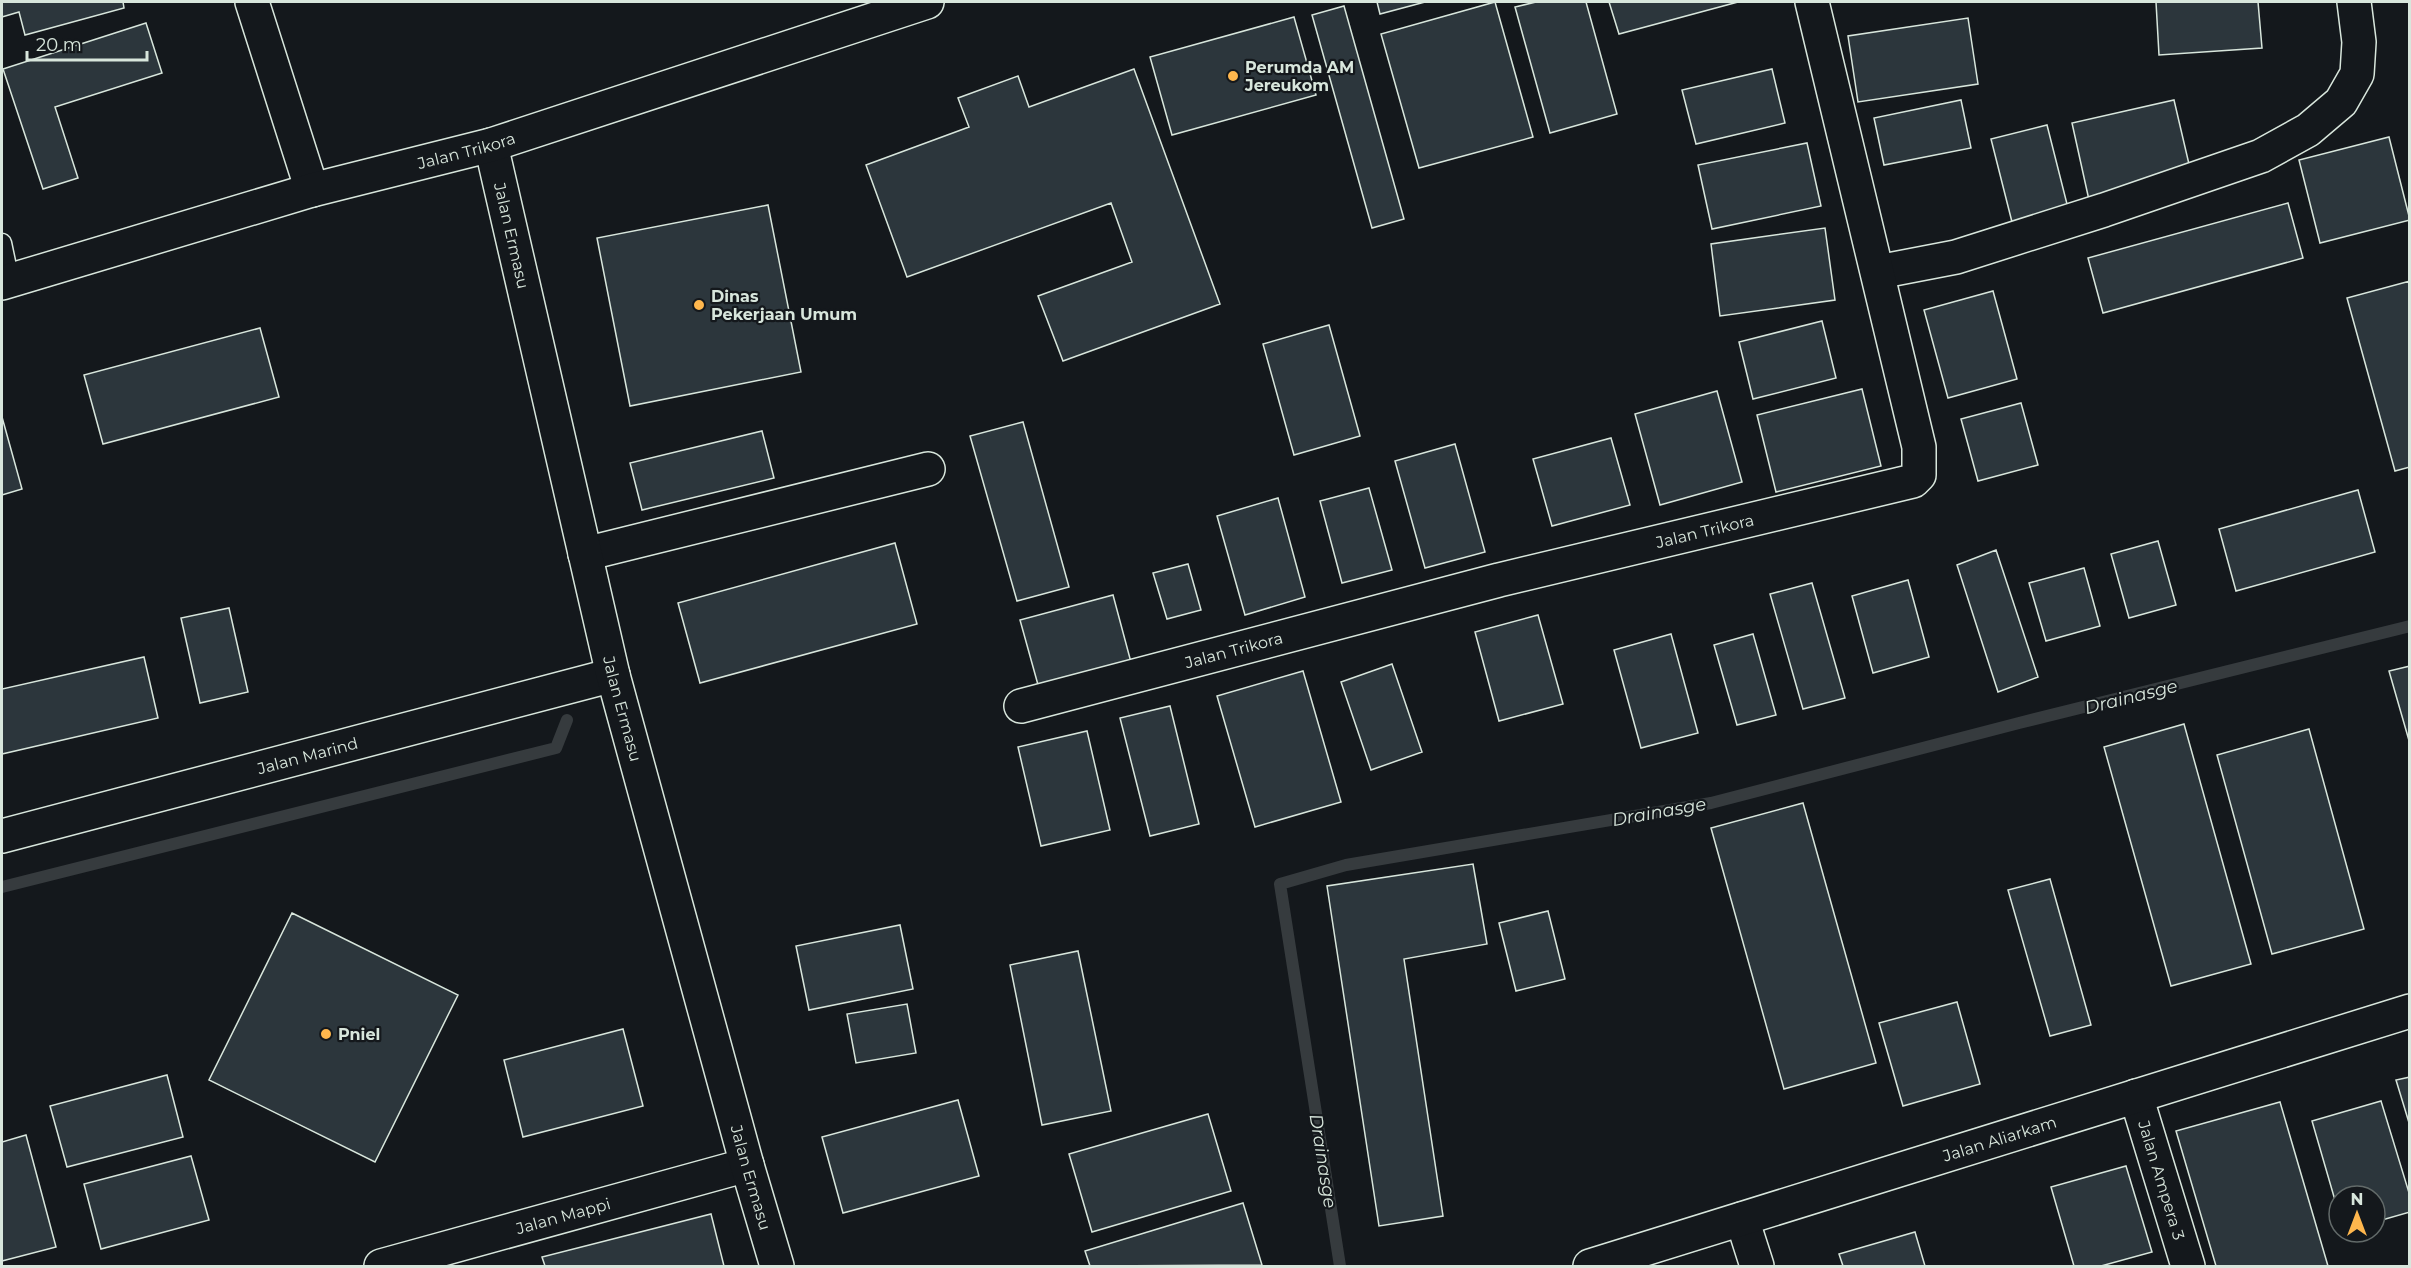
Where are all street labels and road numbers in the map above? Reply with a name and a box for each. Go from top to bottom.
street label: Jalan Trikora [415,129,518,173]
street label: Jalan Ermasu [490,180,533,291]
street label: Jalan Trikora [1653,510,1756,552]
street label: Jalan Trikora [1182,628,1285,673]
street label: Jalan Ermasu [599,653,645,764]
street label: Jalan Marind [254,734,360,779]
street label: Jalan Aliarkam [1940,1112,2059,1166]
street label: Jalan Ampera 3 [2134,1117,2188,1242]
street label: Jalan Ermasu [726,1122,775,1232]
street label: Jalan Mappi [513,1194,613,1239]

